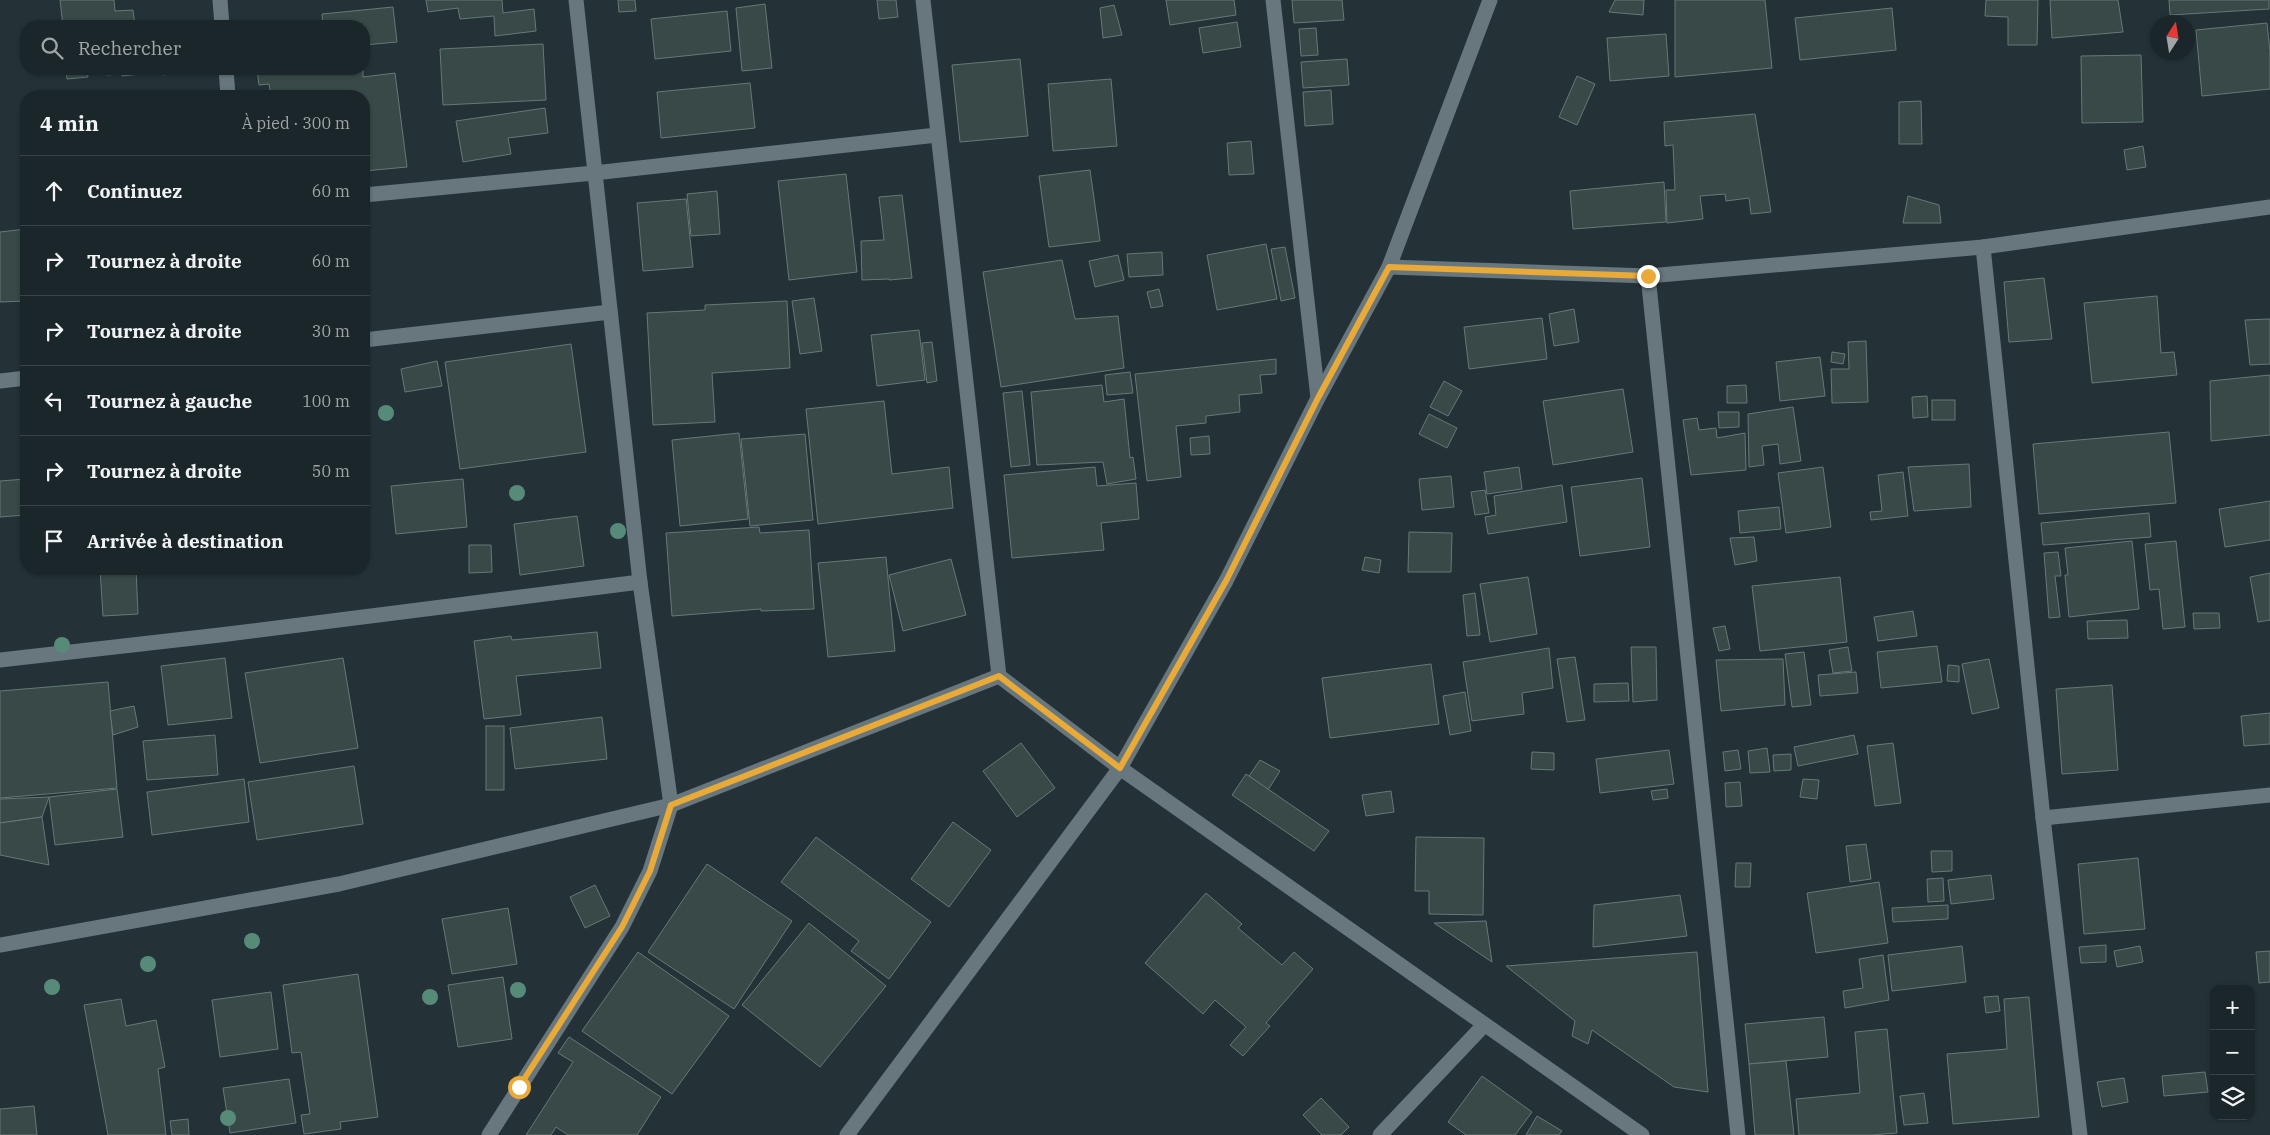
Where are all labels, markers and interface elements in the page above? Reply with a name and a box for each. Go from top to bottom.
north arrow [2150,15,2195,60]
search box [20,20,370,75]
icon: search [38,34,66,62]
text: Rechercher [78,36,181,60]
text: 4 min [40,109,99,137]
text: À pied · 300 m [242,113,350,133]
icon: ahead [40,177,68,205]
text: Continuez [87,179,182,203]
text: 60 m [312,181,350,201]
icon: right [40,247,68,275]
text: Tournez à droite [87,249,242,273]
text: 60 m [312,251,350,271]
route end [1637,265,1660,288]
icon: right [40,317,68,345]
text: Tournez à droite [87,319,242,343]
text: 30 m [312,321,350,341]
icon: left [40,387,68,415]
text: Tournez à gauche [87,389,252,413]
text: 100 m [302,391,350,411]
icon: right [40,457,68,485]
text: Tournez à droite [87,459,242,483]
text: 50 m [312,461,350,481]
icon: arrive [40,527,68,555]
text: Arrivée à destination [87,529,284,553]
map controls [2210,985,2255,1120]
button: + [2210,985,2255,1030]
button: − [2210,1030,2255,1075]
button: layers [2210,1075,2255,1120]
route start [508,1076,531,1099]

